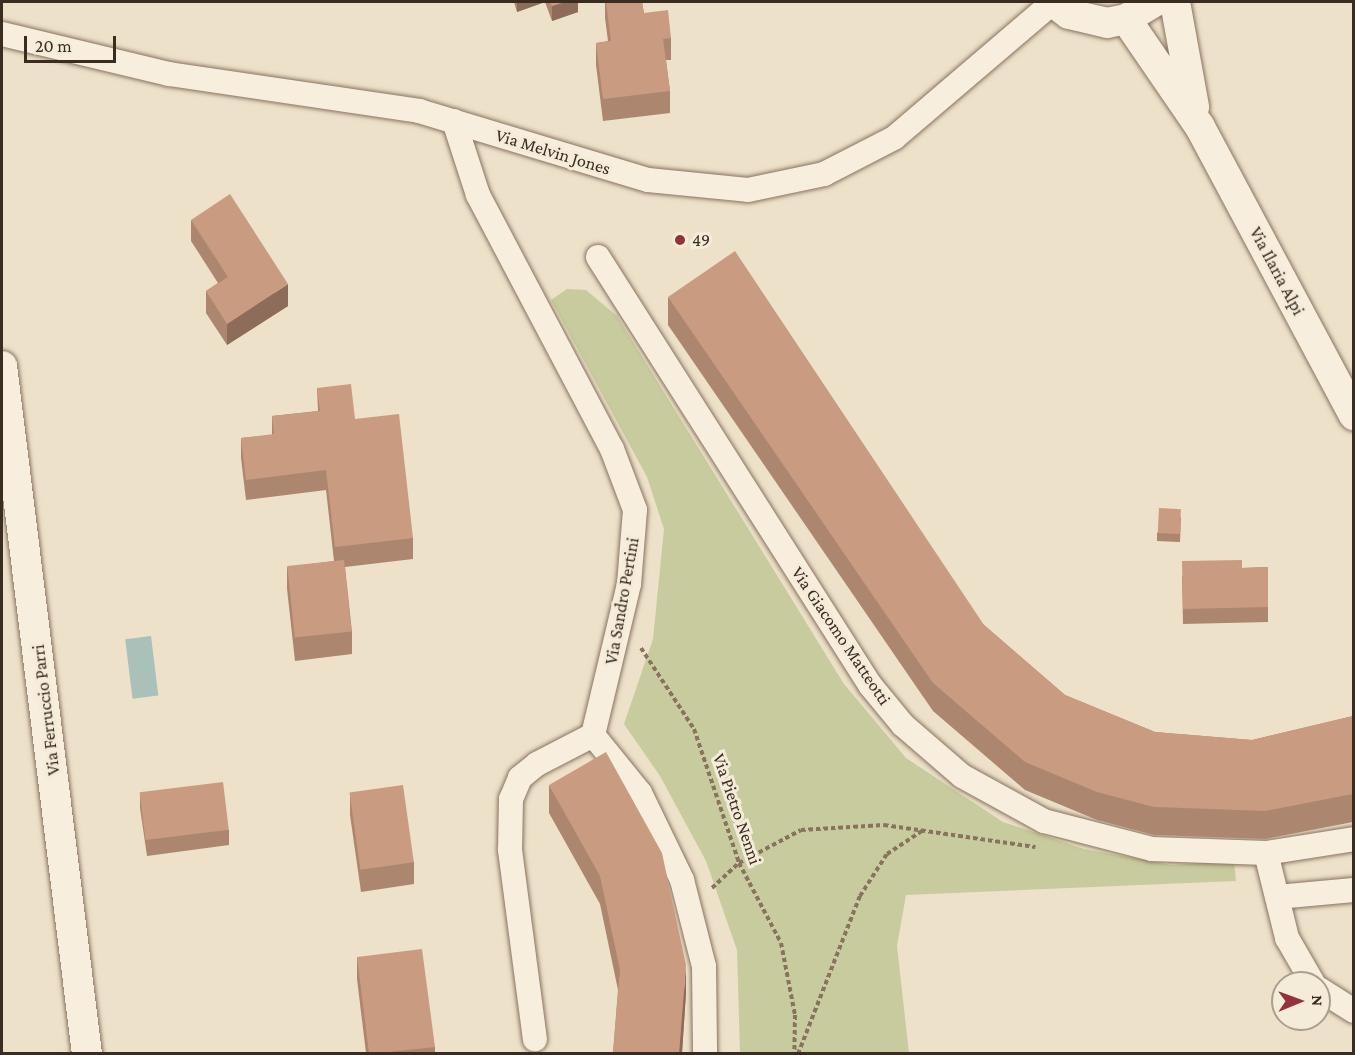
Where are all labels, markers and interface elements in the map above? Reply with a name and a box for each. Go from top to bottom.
scale bar [27,24,118,62]
text: 20 m [35,36,72,56]
street label: Via Melvin Jones [493,124,613,180]
street label: Via Ilaria Alpi [1245,223,1309,319]
place label: 49 [692,229,710,251]
marker: 49 [673,233,687,247]
street label: Via Sandro Pertini [600,536,644,666]
street label: Via Giacomo Matteotti [787,563,895,709]
street label: Via Ferruccio Parri [27,643,65,777]
street label: Via Pietro Nenni [708,751,766,867]
north arrow [1271,971,1331,1031]
text: N [1309,995,1326,1006]

